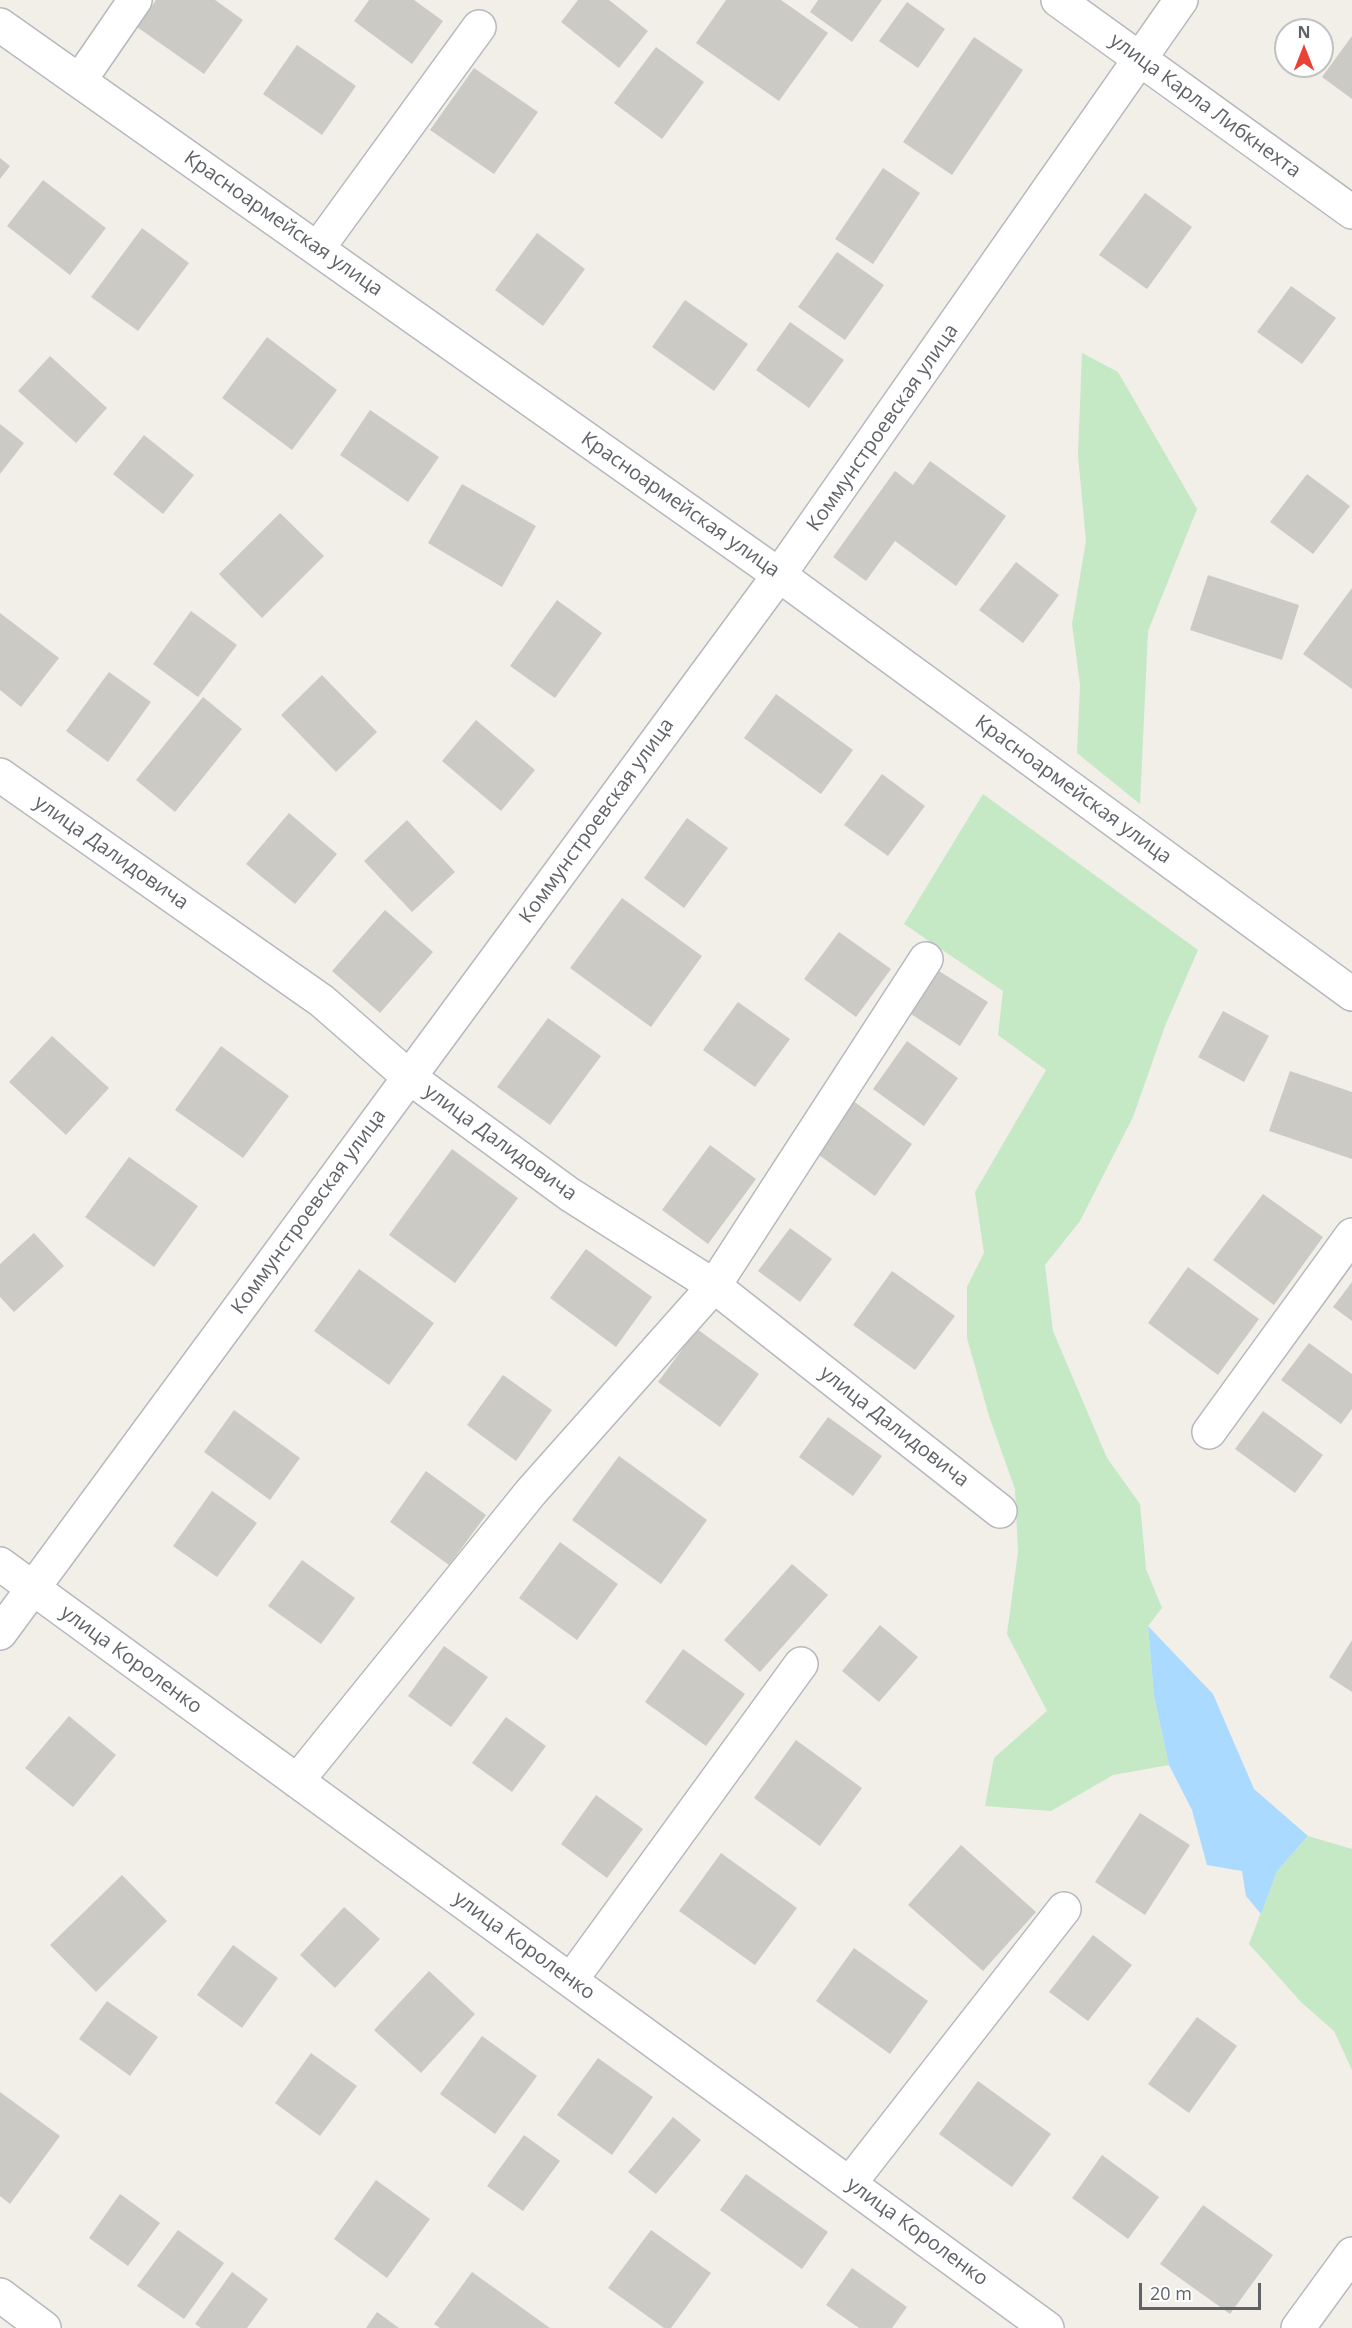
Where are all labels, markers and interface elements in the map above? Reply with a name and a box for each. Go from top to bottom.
north arrow [1274,18,1334,78]
text: N [1297,21,1311,43]
street label: улица Карла Либкнехта [1105,29,1305,183]
street label: Красноармейская улица [179,146,387,302]
street label: Коммунстроевская улица [802,320,964,536]
street label: Красноармейская улица [576,427,784,583]
street label: Красноармейская улица [970,711,1176,869]
street label: Коммунстроевская улица [515,714,679,928]
street label: улица Далидовича [29,791,193,915]
street label: улица Далидовича [419,1080,581,1206]
street label: Коммунстроевская улица [227,1105,391,1319]
street label: улица Далидовича [815,1361,973,1493]
street label: улица Короленко [56,1601,206,1719]
street label: улица Короленко [449,1887,599,2005]
street label: улица Короленко [842,2173,992,2291]
scale bar [1142,2271,1264,2309]
text: 20 m [1150,2281,1192,2305]

